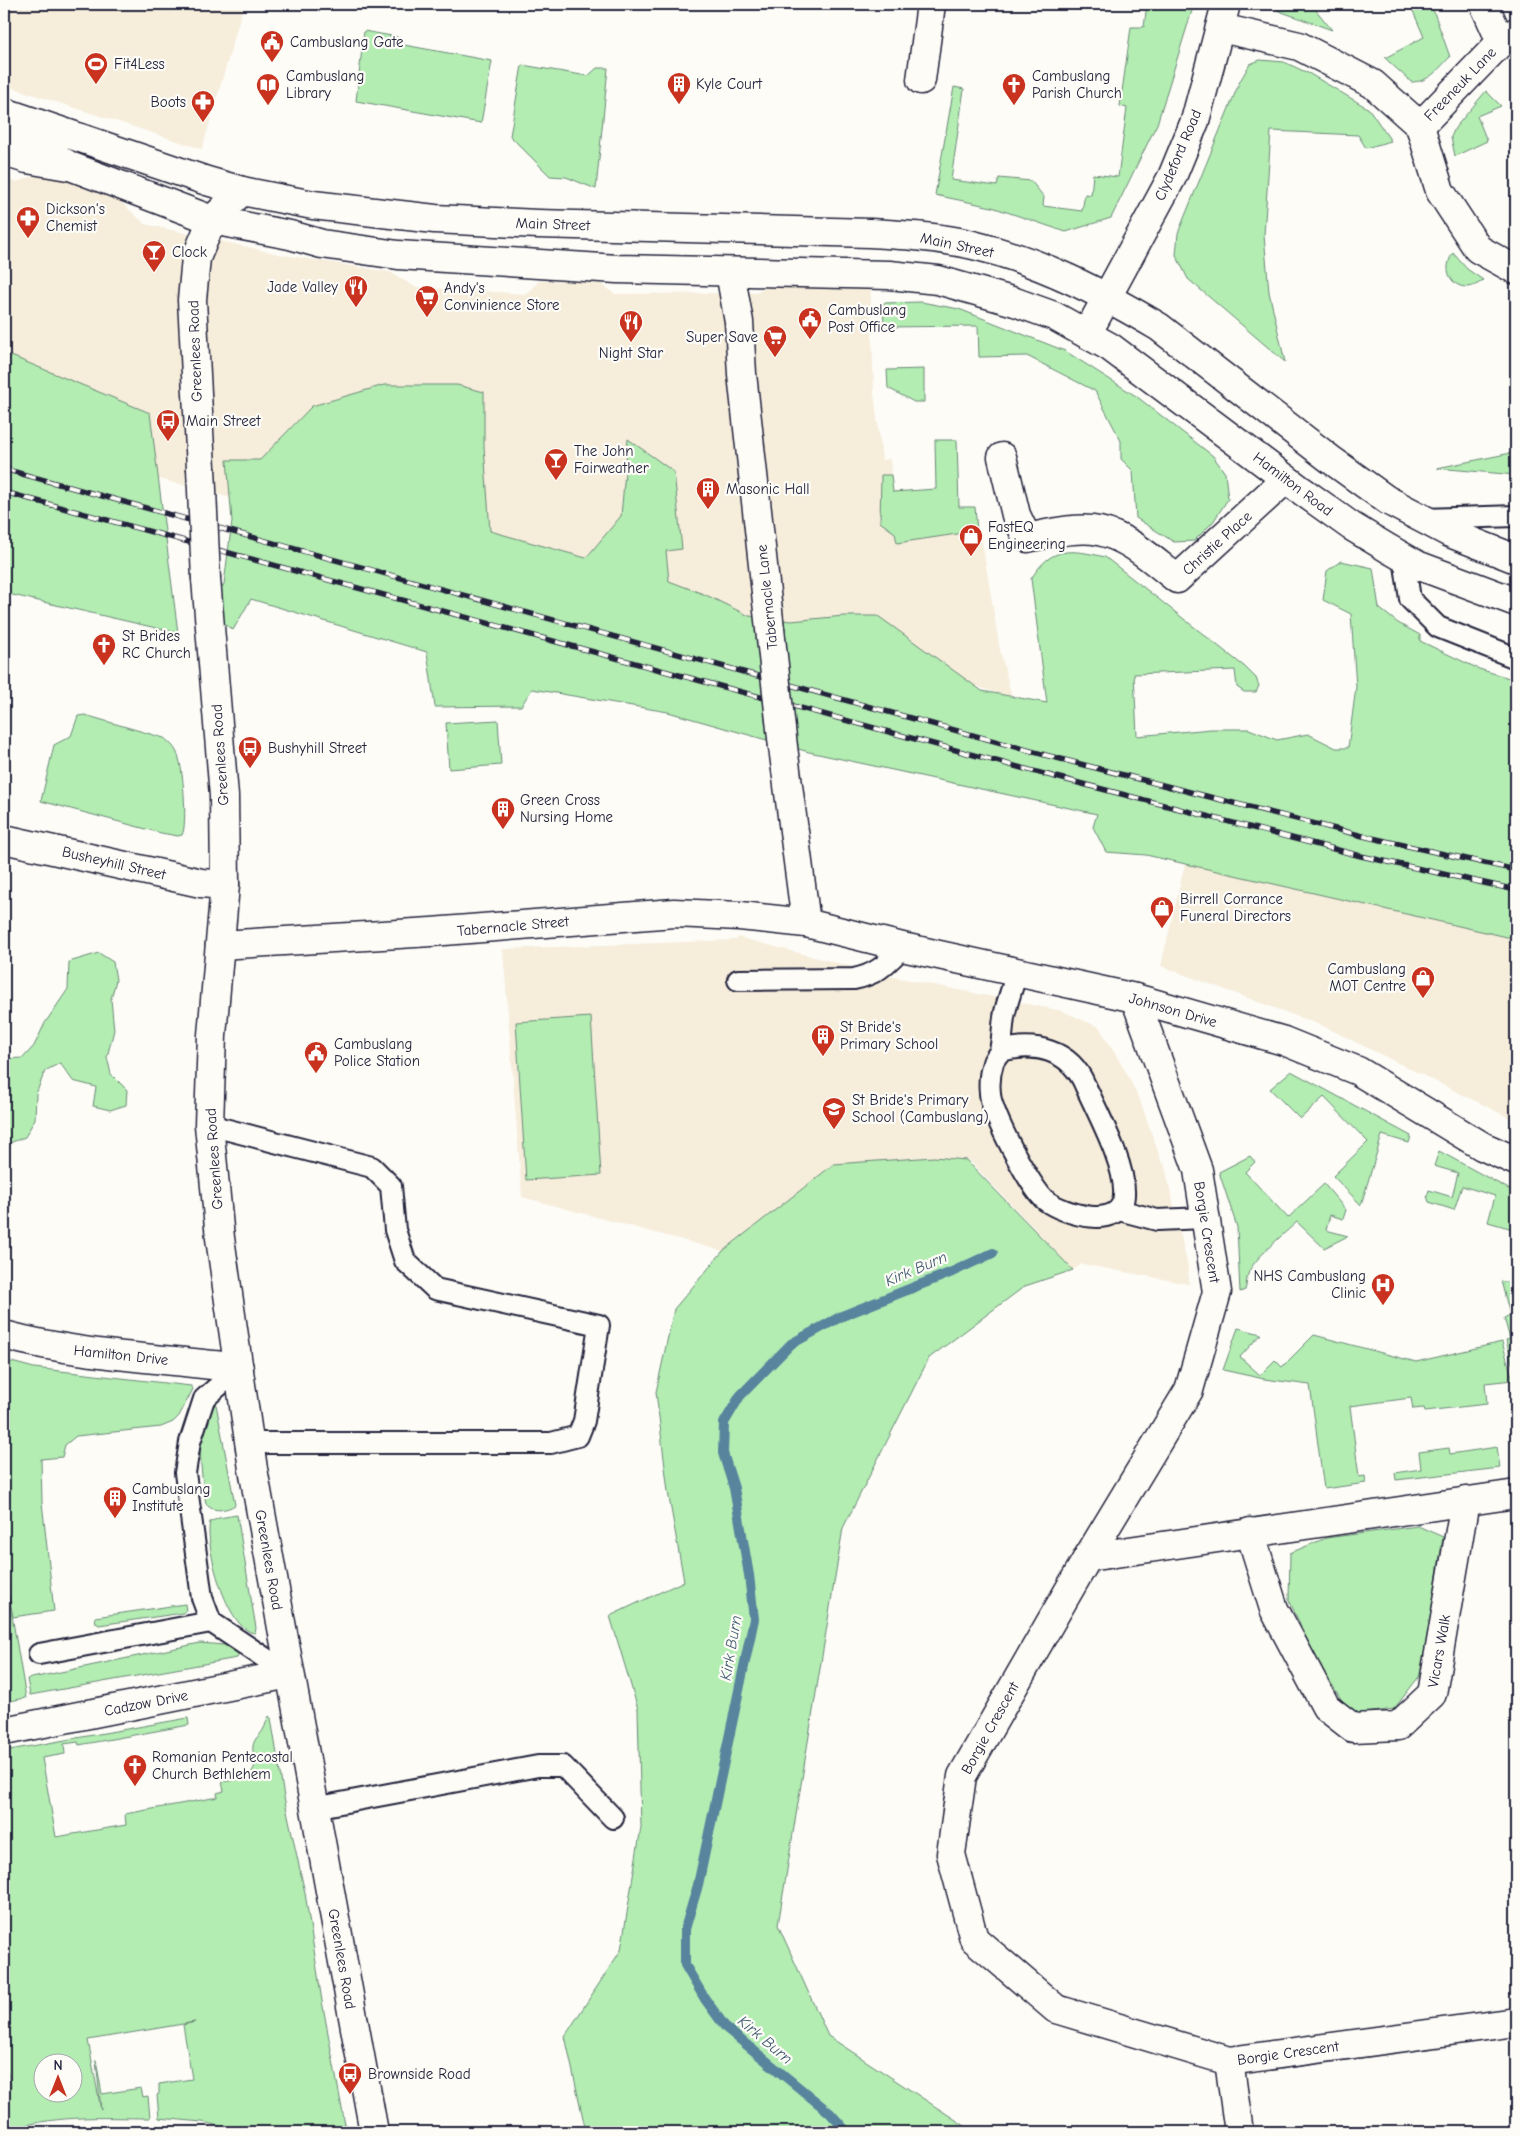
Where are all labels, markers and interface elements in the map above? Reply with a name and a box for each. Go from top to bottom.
public building icon: Cambuslang Gate [259,29,285,63]
place label: Cambuslang Gate [290,33,404,51]
street label: Freeneuk Lane [1420,43,1500,125]
sports icon: Fit4Less [83,51,109,85]
place label: Fit4Less [114,55,165,73]
place label: Cambuslang Library [286,67,365,102]
place label: Cambuslang Parish Church [1032,67,1122,102]
building icon: Kyle Court [666,71,692,105]
library icon: Cambuslang Library [255,72,281,106]
church icon: Cambuslang Parish Church [1001,72,1027,106]
place label: Kyle Court [696,75,763,93]
pharmacy icon: Boots [190,89,216,123]
place label: Boots [150,93,186,111]
street label: Clydeford Road [1151,107,1205,203]
place label: Dickson's Chemist [46,200,105,235]
pharmacy icon: Dickson's Chemist [15,205,41,239]
street label: Main Street [515,214,591,234]
street label: Main Street [919,228,996,262]
bar icon: Clock [141,239,167,273]
place label: Clock [172,243,208,261]
restaurant icon: Jade Valley [343,274,369,308]
place label: Jade Valley [267,278,338,296]
place label: Andy's Convinience Store [444,279,560,314]
supermarket icon: Andy's Convinience Store [414,284,440,318]
street label: Greenlees Road [184,300,206,402]
place label: Cambuslang Post Office [828,301,907,336]
public building icon: Cambuslang Post Office [797,306,823,340]
restaurant icon: Night Star [618,309,644,343]
supermarket icon: Super Save [762,324,788,358]
place label: Super Save [686,328,758,346]
place label: Night Star [599,344,663,362]
bus stop icon: Main Street [155,408,181,442]
place label: Main Street [186,412,261,430]
place label: The John Fairweather [574,442,649,477]
bar icon: The John Fairweather [543,447,569,481]
street label: Hamilton Road [1250,448,1336,520]
building icon: Masonic Hall [695,476,721,510]
place label: Masonic Hall [726,480,810,498]
street label: Christie Place [1179,507,1256,579]
place label: FastEQ Engineering [988,518,1066,553]
shop icon: FastEQ Engineering [958,523,984,557]
street label: Tabernacle Lane [752,543,781,650]
place label: St Brides RC Church [122,627,191,662]
church icon: St Brides RC Church [91,632,117,666]
street label: Greenlees Road [207,704,233,806]
bus stop icon: Bushyhill Street [237,735,263,769]
place label: Bushyhill Street [268,739,367,757]
place label: Green Cross Nursing Home [520,791,614,826]
building icon: Green Cross Nursing Home [490,796,516,830]
street label: Busheyhill Street [60,842,168,884]
place label: Birrell Corrance Funeral Directors [1180,890,1291,925]
shop icon: Birrell Corrance Funeral Directors [1149,895,1175,929]
street label: Tabernacle Street [456,912,570,940]
place label: Cambuslang MOT Centre [1327,960,1406,995]
shop icon: Cambuslang MOT Centre [1410,965,1436,999]
street label: Johnson Drive [1127,989,1220,1031]
place label: St Bride's Primary School [840,1018,938,1053]
building icon: St Bride's Primary School [810,1023,836,1057]
place label: Cambuslang Police Station [334,1035,420,1070]
public building icon: Cambuslang Police Station [303,1040,329,1074]
place label: St Bride's Primary School (Cambuslang) [852,1091,989,1126]
school or university icon: St Bride's Primary School (Cambuslang) [821,1096,847,1130]
street label: Greenlees Road [201,1108,227,1210]
street label: Borgie Crescent [1190,1180,1224,1285]
water label: Kirk Burn [882,1248,950,1290]
place label: NHS Cambuslang Clinic [1253,1267,1366,1302]
hospital icon: NHS Cambuslang Clinic [1370,1272,1396,1306]
street label: Hamilton Drive [73,1341,170,1369]
place label: Cambuslang Institute [132,1480,211,1515]
building icon: Cambuslang Institute [102,1485,128,1519]
street label: Greenlees Road [251,1508,287,1612]
street label: Vicars Walk [1424,1612,1454,1689]
water label: Kirk Burn [716,1614,746,1682]
street label: Borgie Crescent [957,1678,1023,1777]
street label: Cadzow Drive [102,1686,190,1720]
place label: Romanian Pentecostal Church Bethlehem [152,1748,293,1783]
church icon: Romanian Pentecostal Church Bethlehem [122,1753,148,1787]
street label: Greenlees Road [324,1907,360,2011]
water label: Kirk Burn [734,2012,796,2068]
street label: Borgie Crescent [1236,2037,1341,2069]
north arrow [32,2054,82,2104]
text: N [53,2057,63,2074]
bus stop icon: Brownside Road [337,2061,363,2095]
place label: Brownside Road [368,2065,471,2083]

